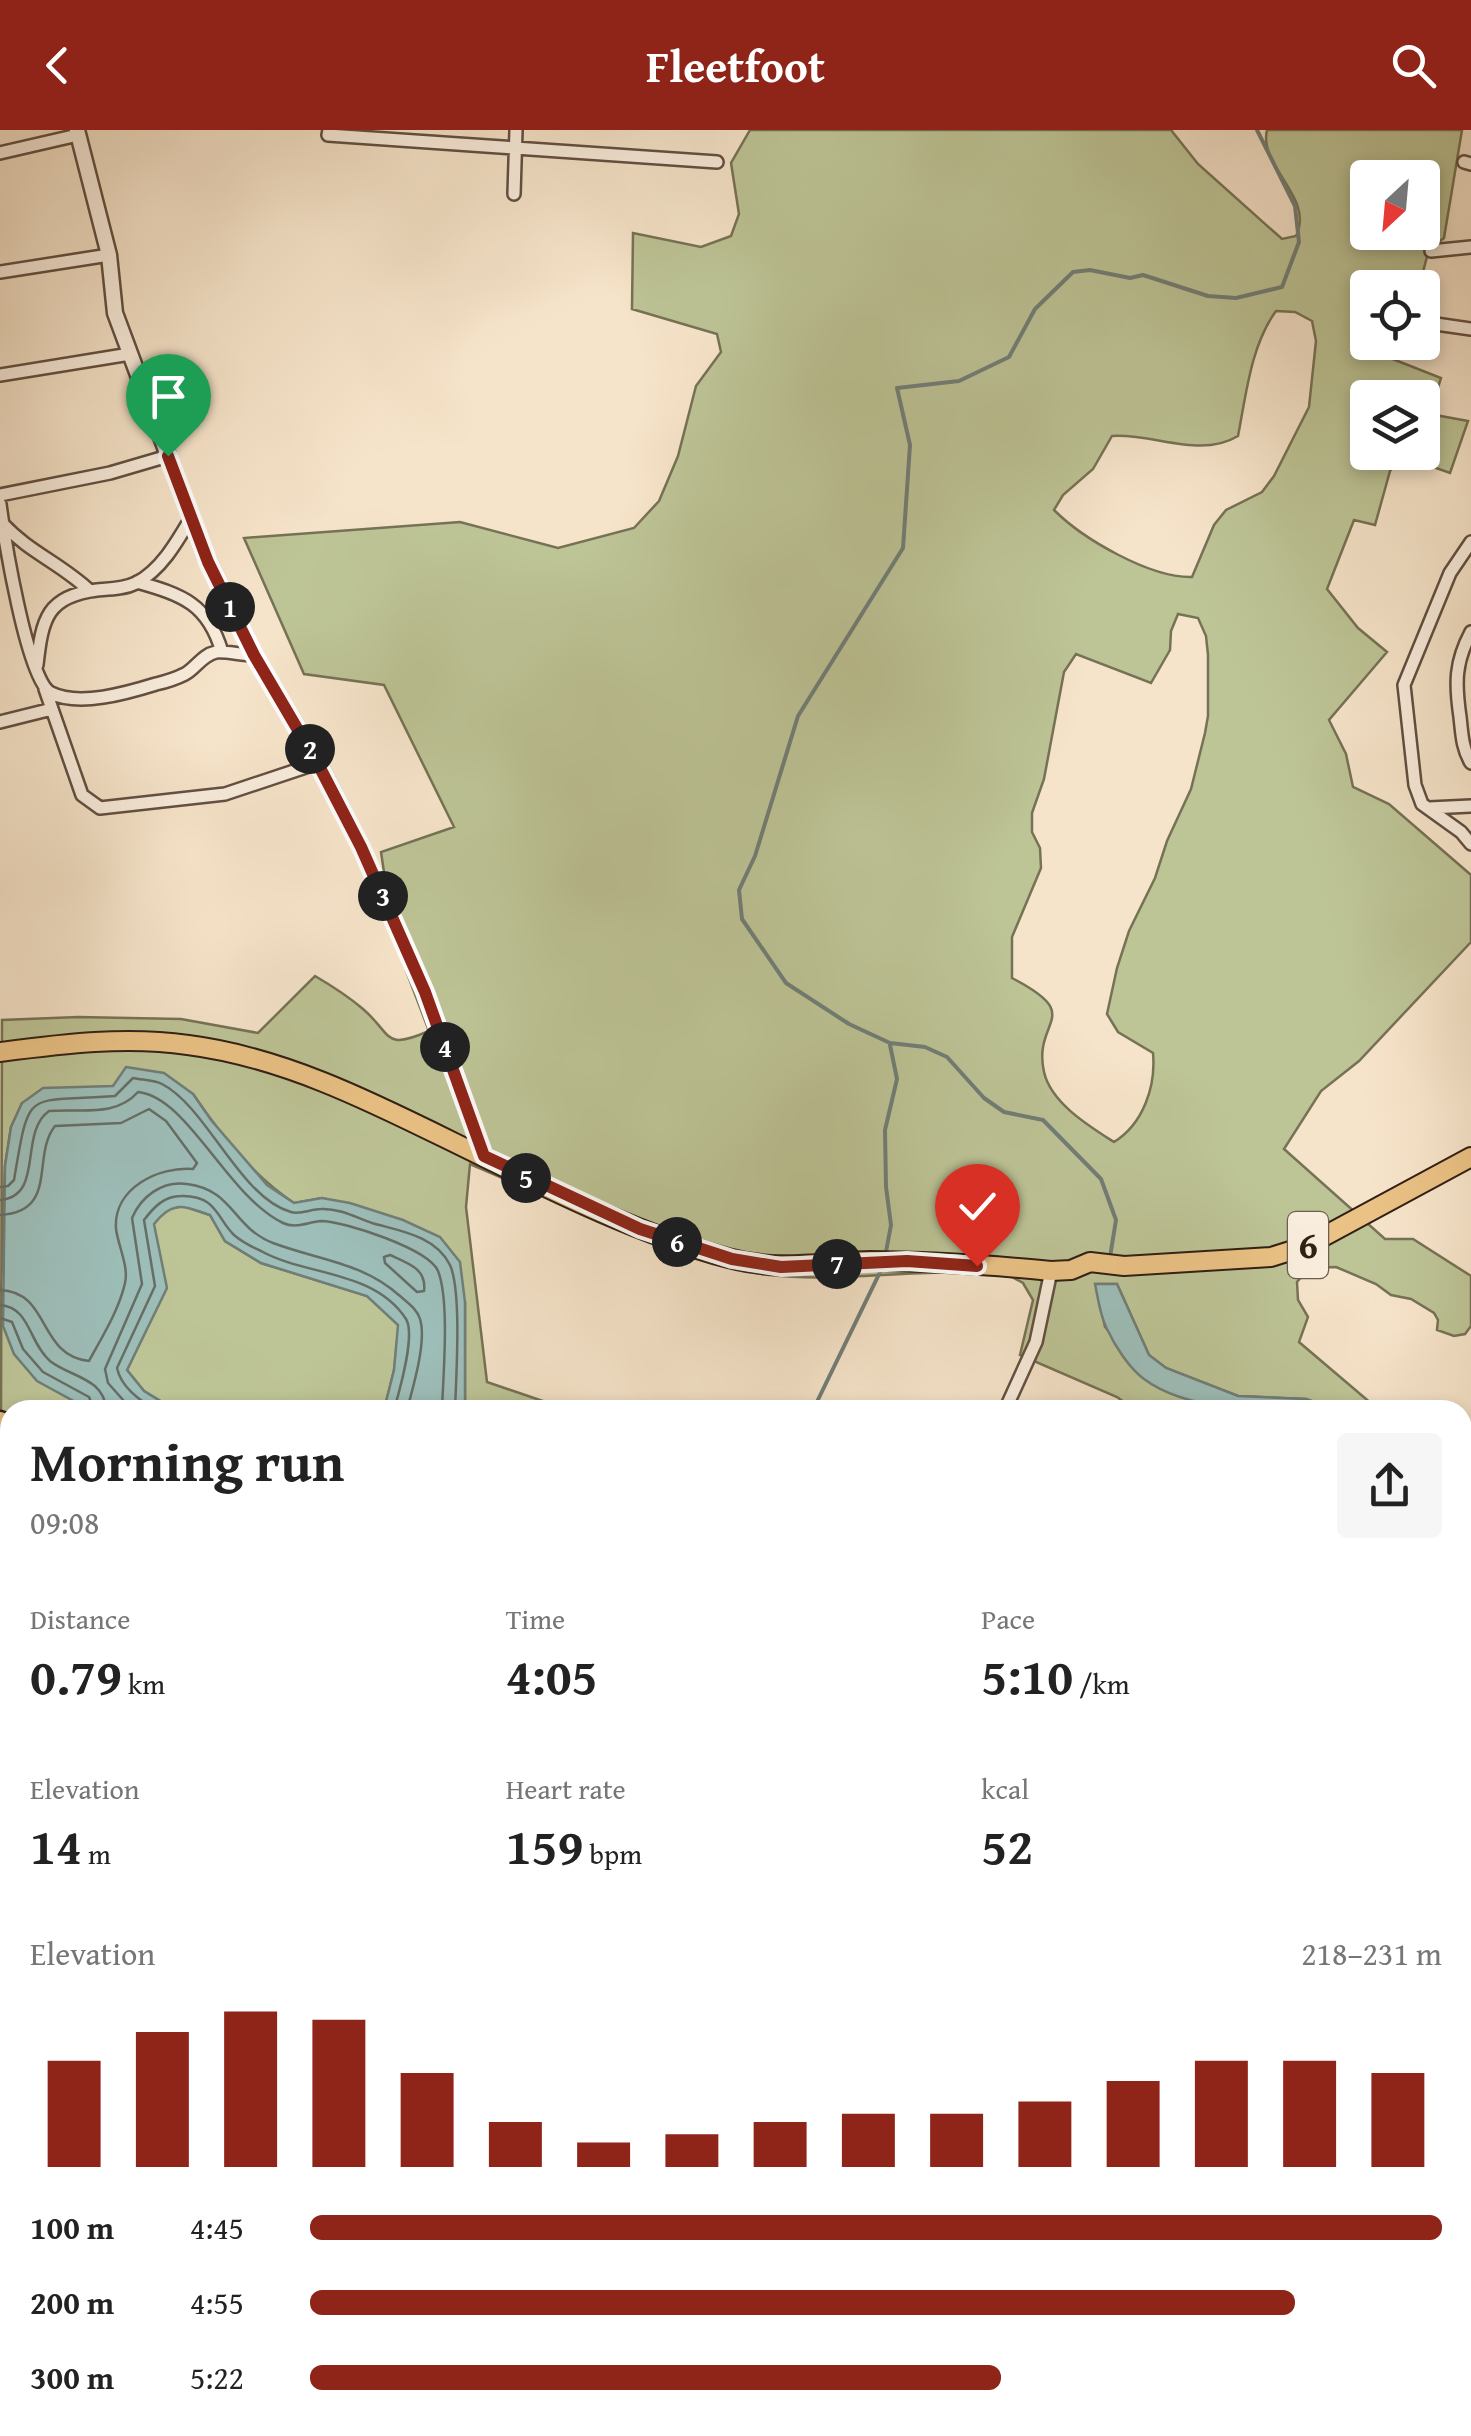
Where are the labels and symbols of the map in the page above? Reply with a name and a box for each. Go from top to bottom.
north arrow [1350,160,1440,250]
pin [126,354,211,457]
pin: 1 [205,582,255,632]
pin: 2 [285,724,335,774]
pin: 3 [358,871,408,921]
pin: 4 [420,1022,470,1072]
pin: 5 [501,1153,551,1203]
pin [935,1164,1020,1267]
road number: 6 [1288,1212,1328,1278]
pin: 6 [652,1217,702,1267]
pin: 7 [812,1239,862,1289]

